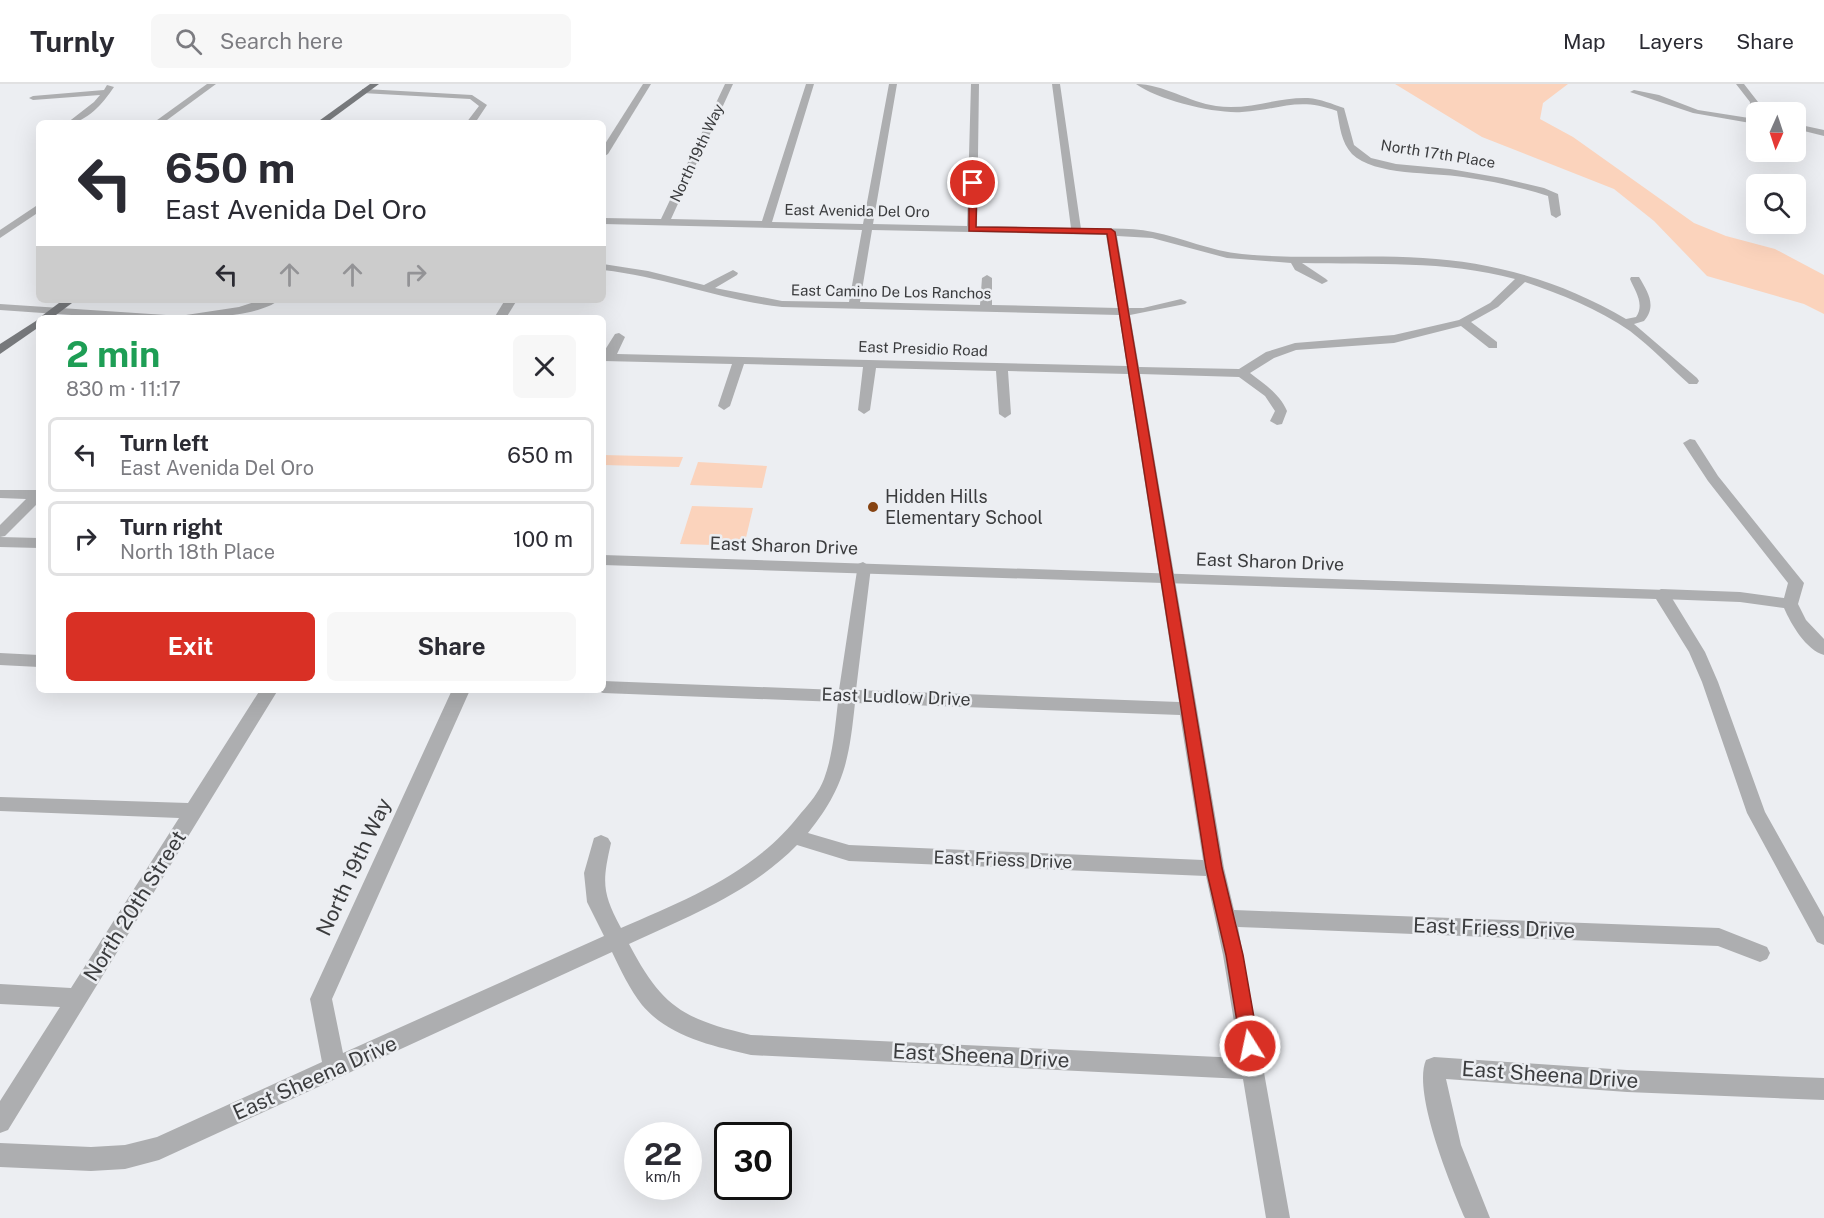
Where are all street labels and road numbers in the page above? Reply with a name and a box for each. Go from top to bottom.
street label: North 19th Way [666,101,727,205]
street label: North 17th Place [1380,136,1497,171]
street label: East Avenida Del Oro [784,201,930,220]
street label: East Camino De Los Ranchos [791,281,991,302]
street label: East Presidio Road [858,338,988,359]
street label: East Sharon Drive [709,532,859,559]
street label: East Sharon Drive [1195,548,1345,575]
street label: East Ludlow Drive [821,683,971,710]
street label: North 19th Way [311,794,396,940]
street label: North 20th Street [78,826,191,986]
street label: East Friess Drive [933,847,1073,872]
street label: East Friess Drive [1412,912,1576,943]
street label: East Sheena Drive [229,1030,401,1125]
street label: East Sheena Drive [892,1038,1070,1073]
street label: East Sheena Drive [1461,1056,1639,1093]

